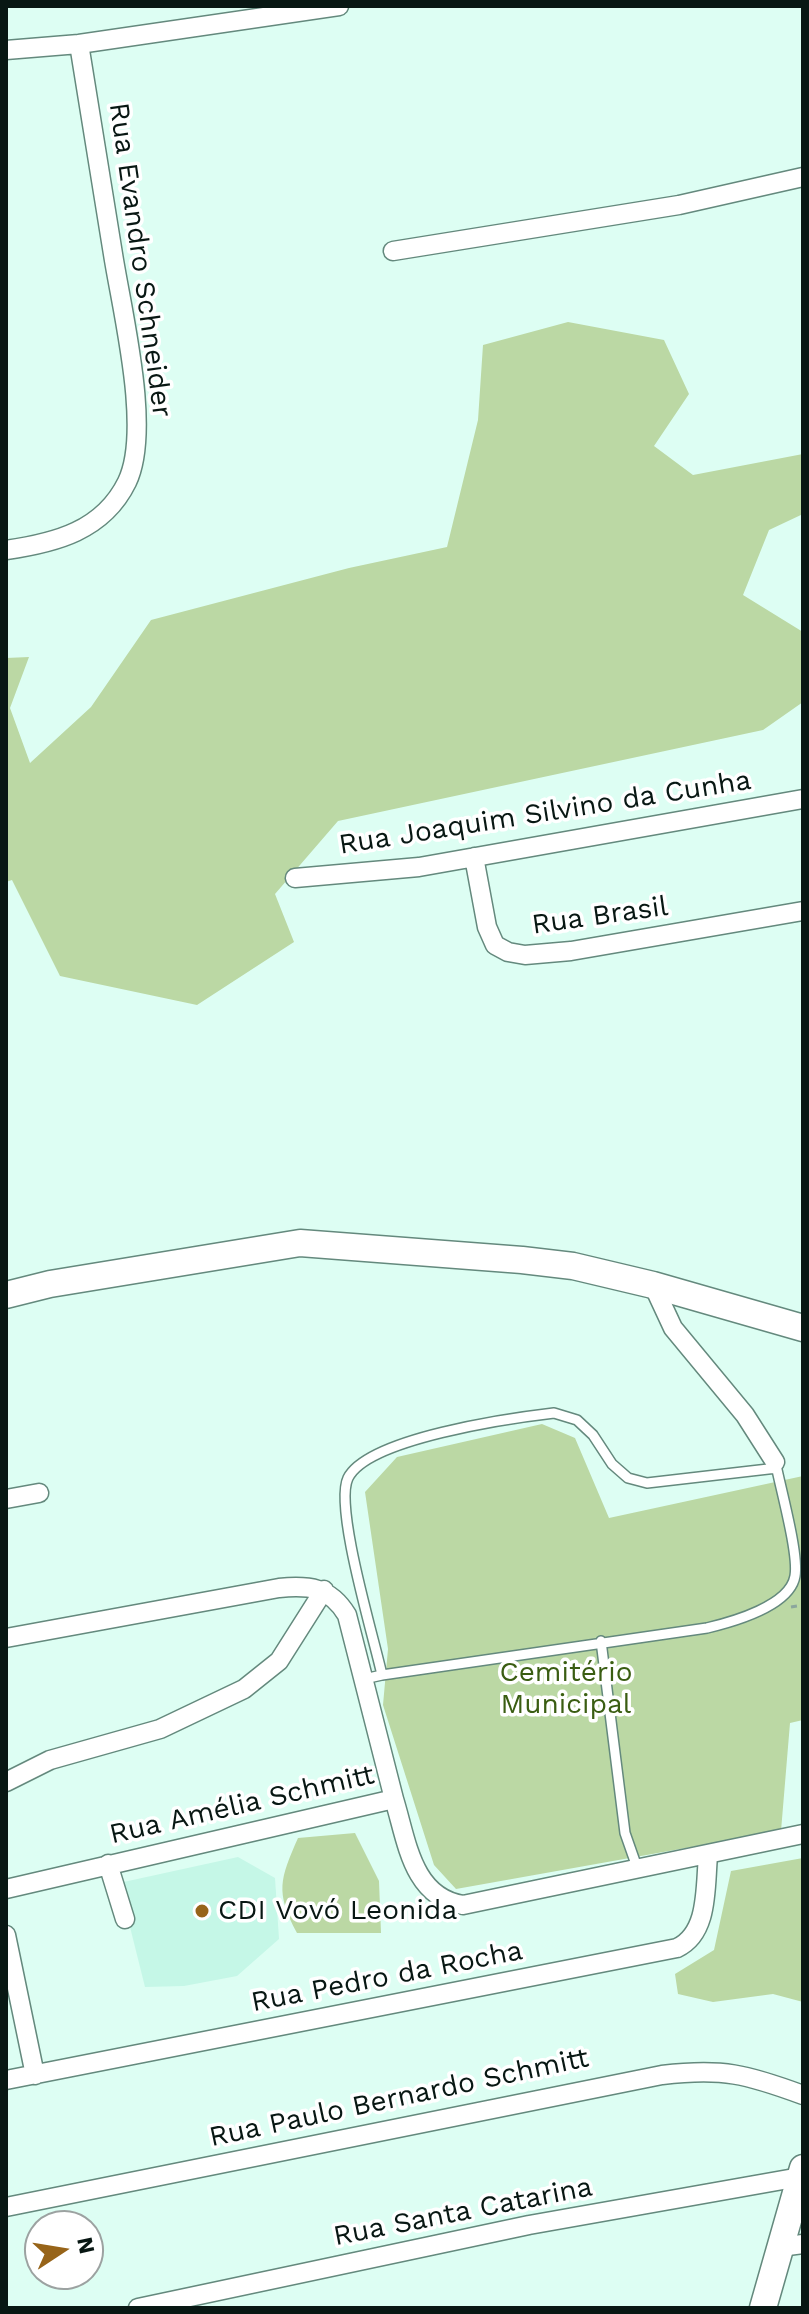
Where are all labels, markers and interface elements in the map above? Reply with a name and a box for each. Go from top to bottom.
street label: Rua Evandro Schneider [101,101,179,419]
street label: Rua Joaquim Silvino da Cunha [337,764,753,862]
street label: Rua Brasil [530,890,670,942]
park label: Cemitério Municipal [499,1656,633,1722]
street label: Rua Amélia Schmitt [106,1758,378,1852]
place label: CDI Vovó Leonida [218,1894,457,1928]
marker: CDI Vovó Leonida [193,1902,211,1920]
street label: Rua Pedro da Rocha [249,1934,525,2020]
street label: Rua Paulo Bernardo Schmitt [206,2041,592,2155]
street label: Rua Santa Catarina [331,2170,595,2254]
north arrow [24,2210,104,2290]
text: N [72,2235,100,2256]

